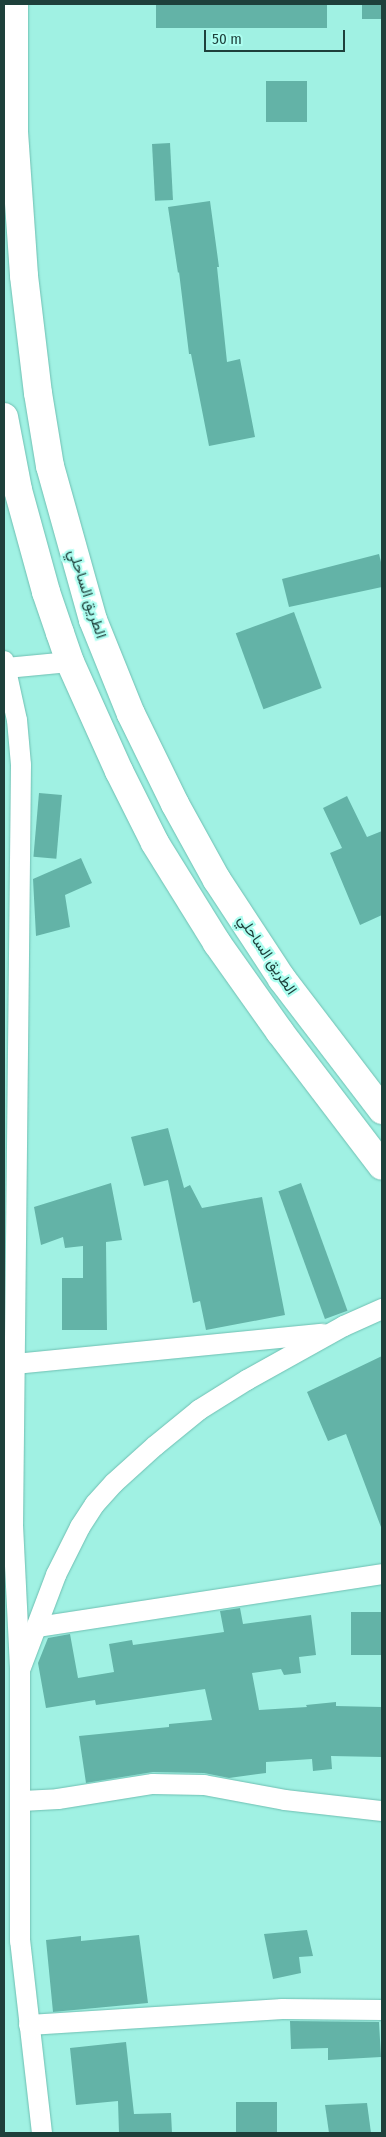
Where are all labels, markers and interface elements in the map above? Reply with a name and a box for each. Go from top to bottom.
scale bar [206,20,347,52]
text: 50 m [212,30,242,48]
street label: الطريق الساحلي [64,547,110,641]
street label: الطريق الساحلي [234,912,300,998]

